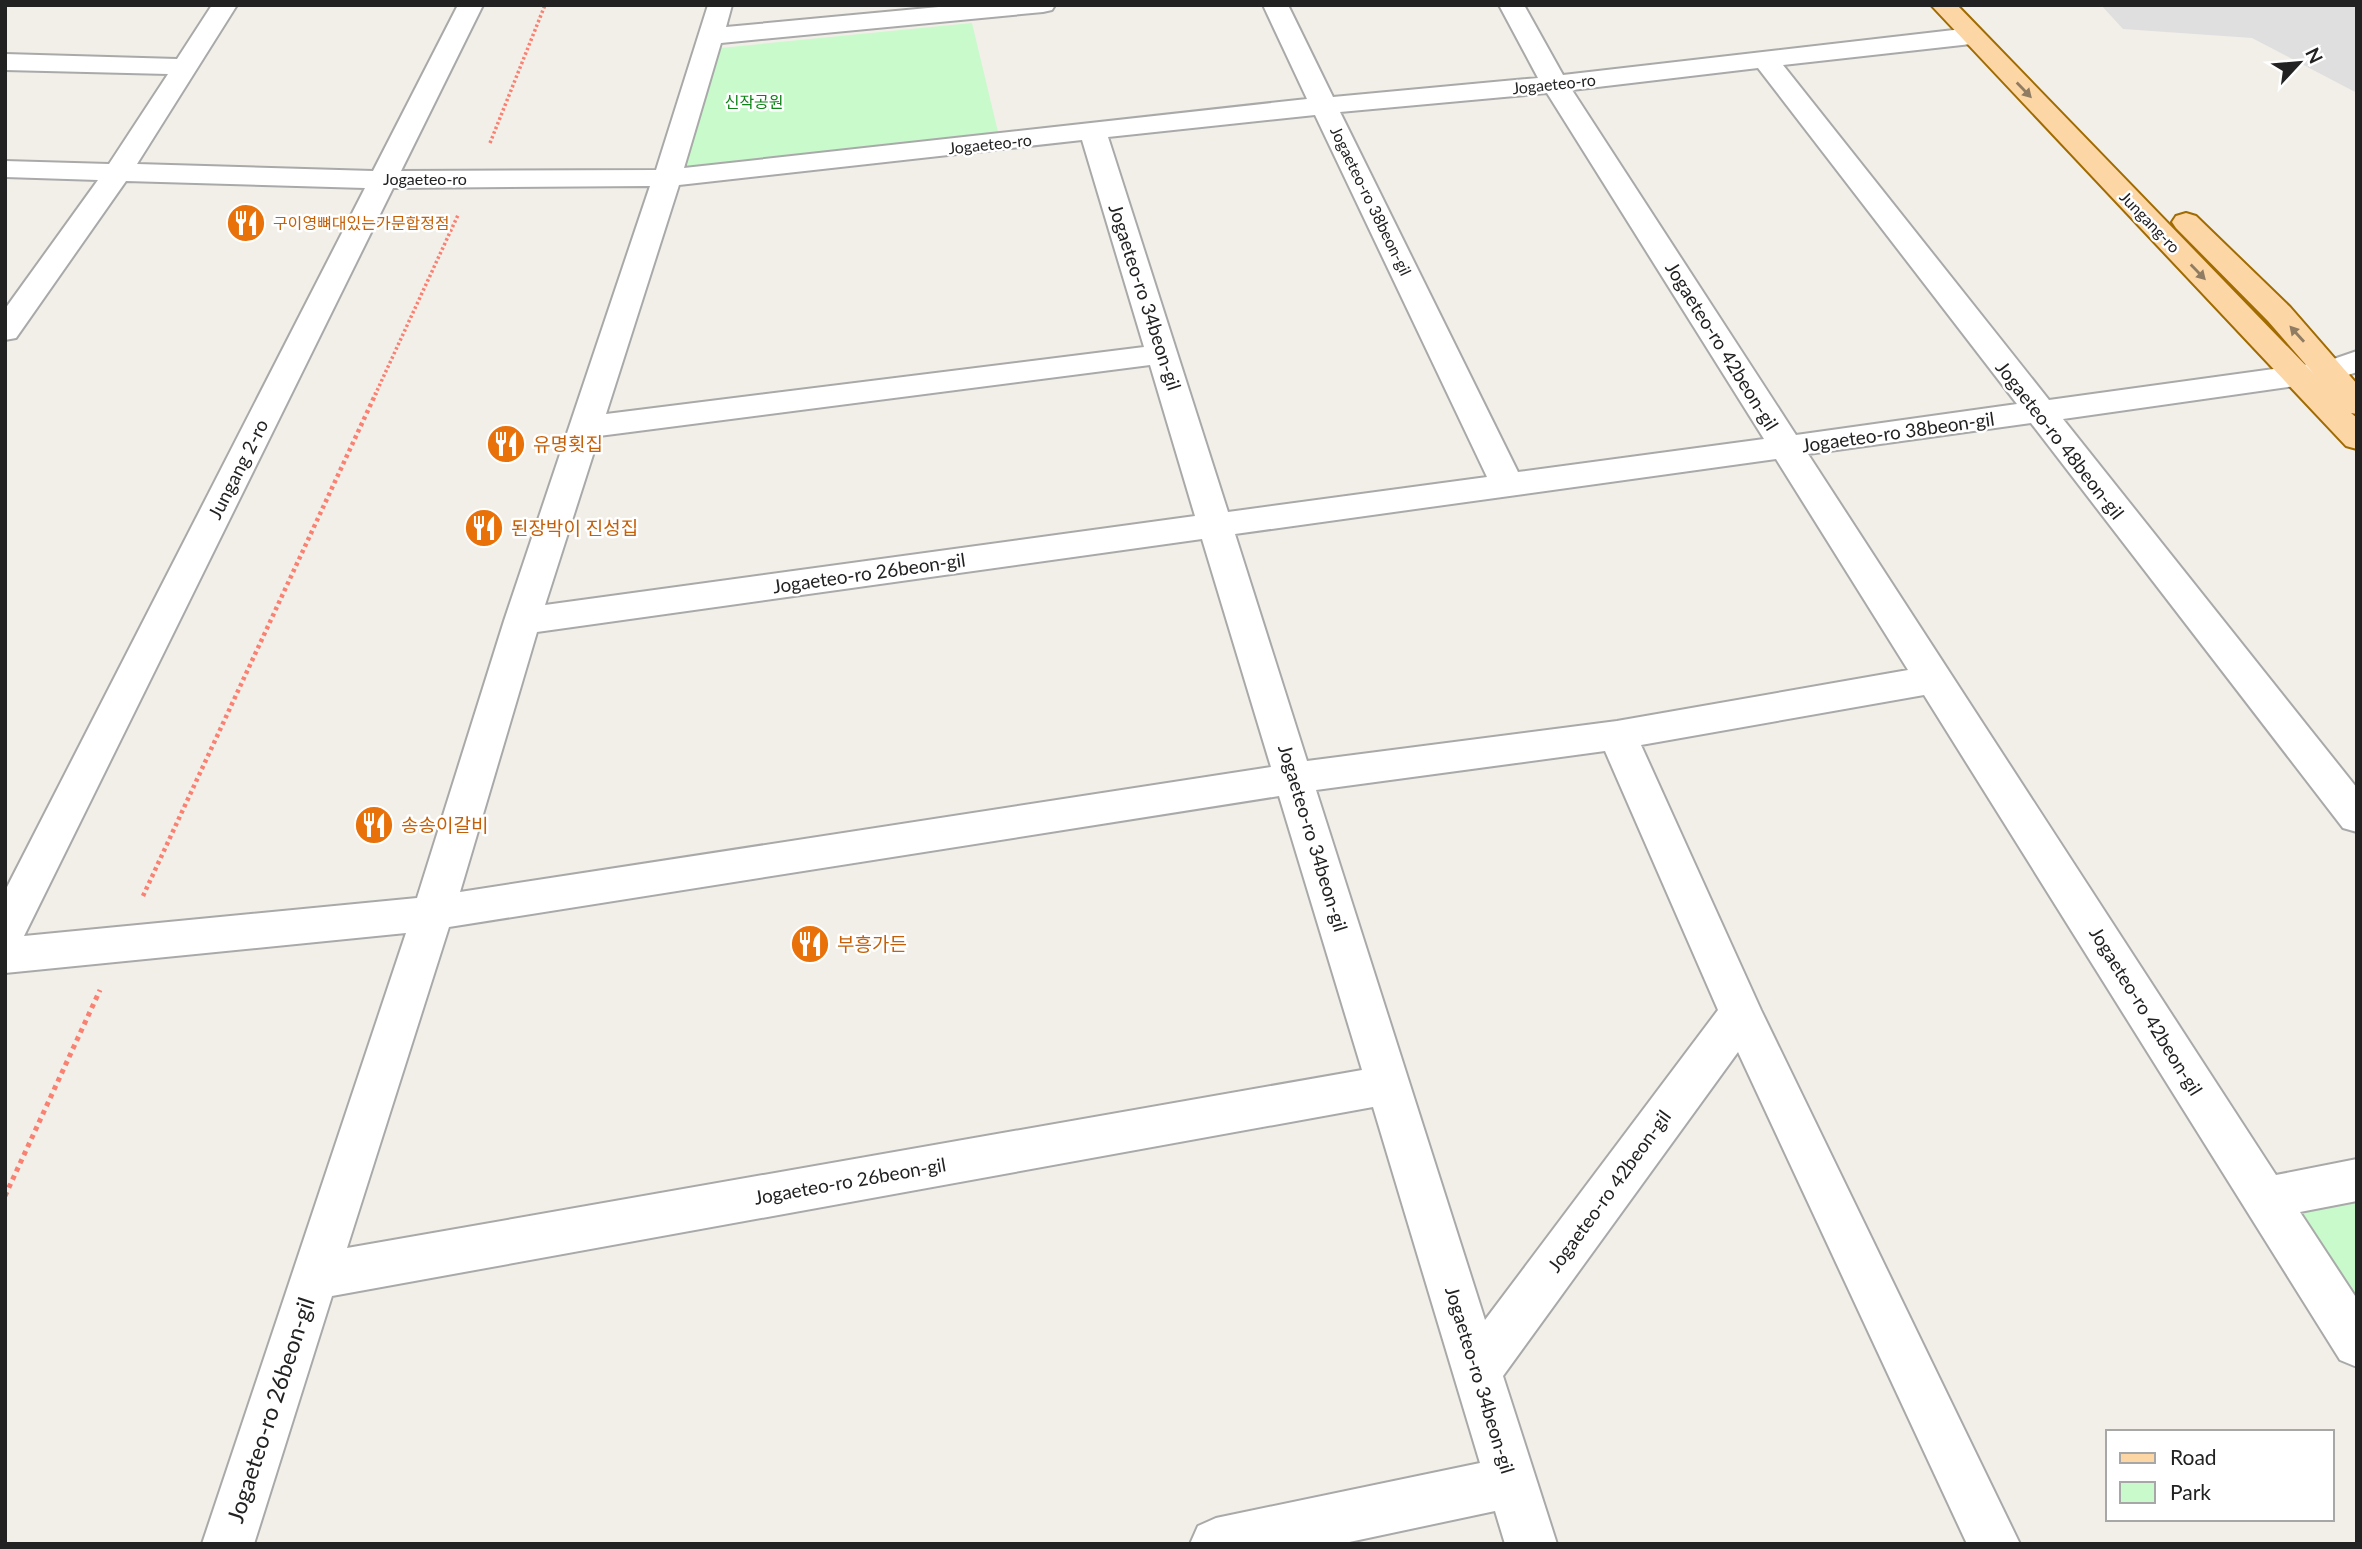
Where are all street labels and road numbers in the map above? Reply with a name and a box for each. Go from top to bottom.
street label: Jogaeteo-ro [1511,70,1597,97]
street label: Jogaeteo-ro 38beon-gil [1327,123,1416,279]
street label: Jogaeteo-ro [947,130,1033,157]
street label: Jogaeteo-ro [383,169,467,188]
street label: Jungang-ro [2116,187,2184,256]
street label: Jogaeteo-ro 34beon-gil [1104,201,1186,393]
street label: Jogaeteo-ro 42beon-gil [1661,257,1784,434]
street label: Jogaeteo-ro 48beon-gil [1991,356,2129,523]
street label: Jogaeteo-ro 38beon-gil [1800,407,1996,456]
street label: Jungang 2-ro [203,415,273,523]
street label: Jogaeteo-ro 26beon-gil [771,548,967,597]
street label: Jogaeteo-ro 34beon-gil [1274,741,1353,934]
street label: Jogaeteo-ro 42beon-gil [2085,922,2208,1099]
street label: Jogaeteo-ro 42beon-gil [1542,1105,1675,1276]
street label: Jogaeteo-ro 26beon-gil [752,1152,948,1209]
street label: Jogaeteo-ro 34beon-gil [1441,1283,1520,1476]
street label: Jogaeteo-ro 26beon-gil [220,1293,320,1526]

